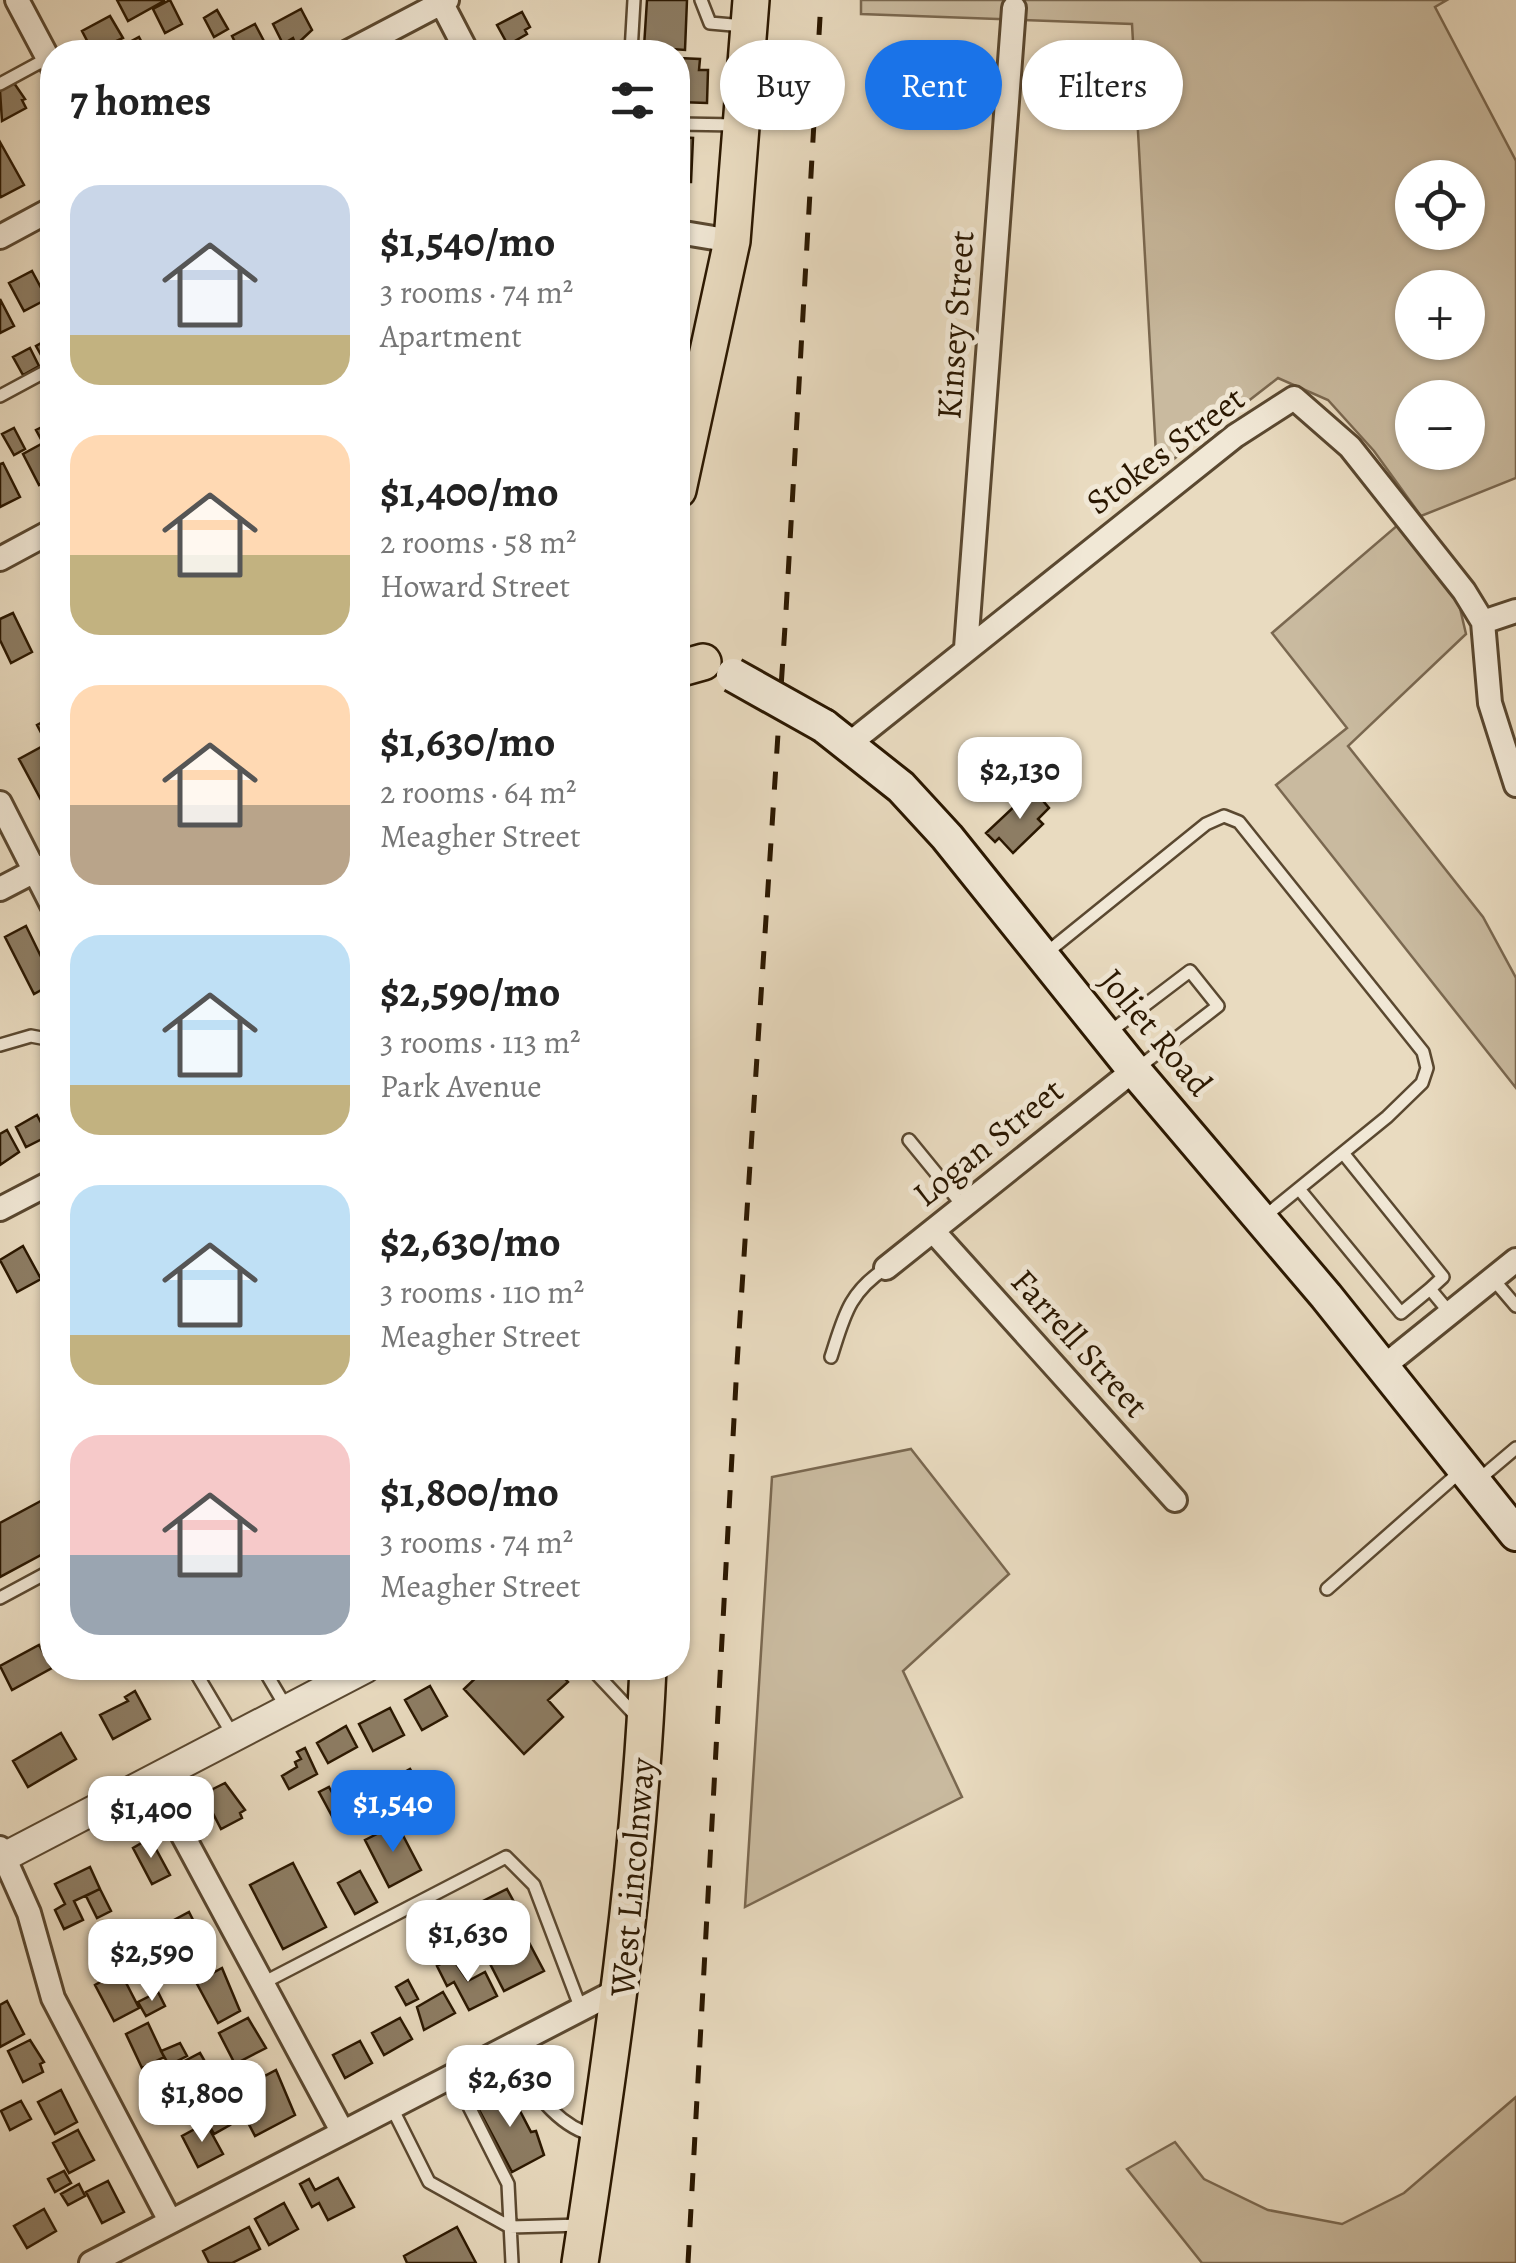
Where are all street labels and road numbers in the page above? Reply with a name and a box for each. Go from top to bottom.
street label: Kinsey Street [924,229,986,421]
street label: Stokes Street [1076,375,1254,525]
street label: Joliet Road [1088,958,1224,1106]
street label: Logan Street [903,1066,1073,1218]
street label: Farrell Street [1000,1258,1160,1428]
street label: West Lincolnway [598,1755,666,1999]

